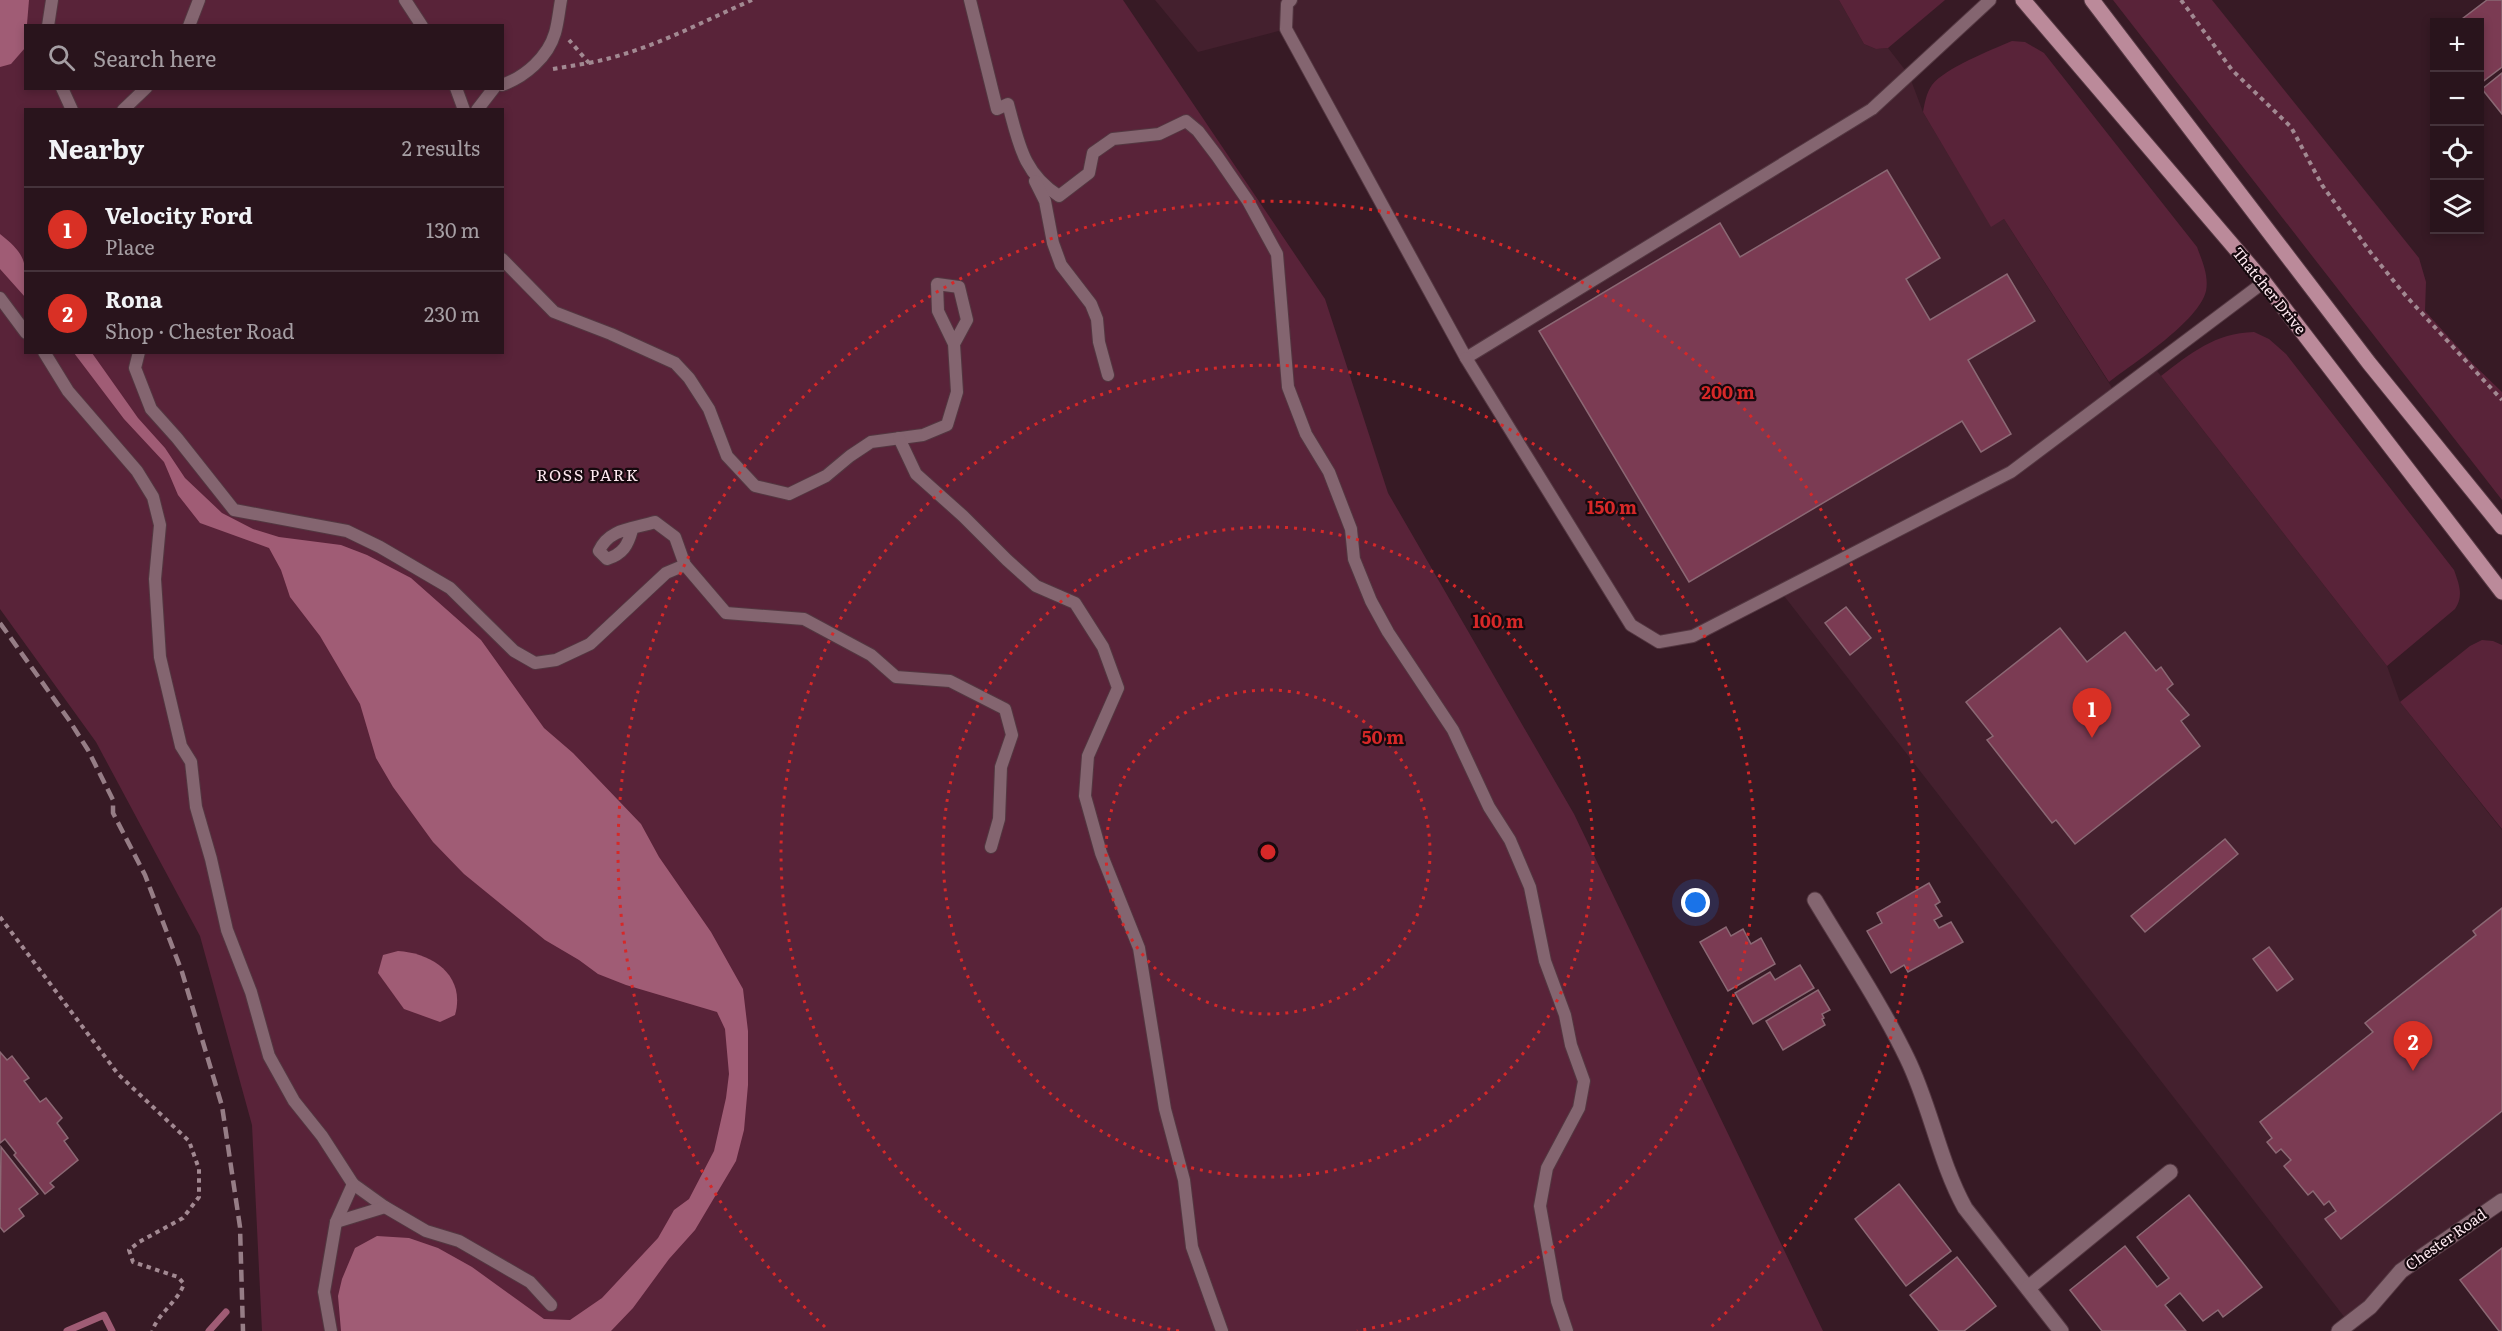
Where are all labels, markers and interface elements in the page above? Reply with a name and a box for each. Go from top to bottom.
map controls [2430,18,2484,234]
button: + [2430,18,2484,72]
search box [24,24,504,90]
icon: search [45,41,78,74]
text: Search here [93,41,216,74]
button: − [2430,72,2484,126]
button: locate [2430,126,2484,180]
text: Nearby [48,128,144,167]
text: 2 results [402,132,480,162]
button: layers [2430,180,2484,234]
text: Velocity Ford [105,198,253,231]
text: 1 [63,214,72,244]
text: 130 m [426,214,480,244]
text: Place [105,231,155,261]
street label: Thatcher Drive [2228,241,2313,339]
text: Rona [105,282,162,315]
text: 2 [62,298,73,328]
text: 230 m [424,298,480,328]
text: Shop · Chester Road [105,315,295,345]
text: 200 m [1701,378,1755,405]
district label: ROSS PARK [536,462,640,486]
text: 150 m [1587,493,1637,520]
text: 100 m [1472,607,1524,634]
pin: 1 [2072,688,2112,738]
text: 50 m [1362,723,1404,750]
centre of rings [1258,842,1278,862]
your location [1681,888,1710,917]
pin: 2 [2394,1022,2432,1071]
street label: Chester Road [2400,1202,2490,1275]

